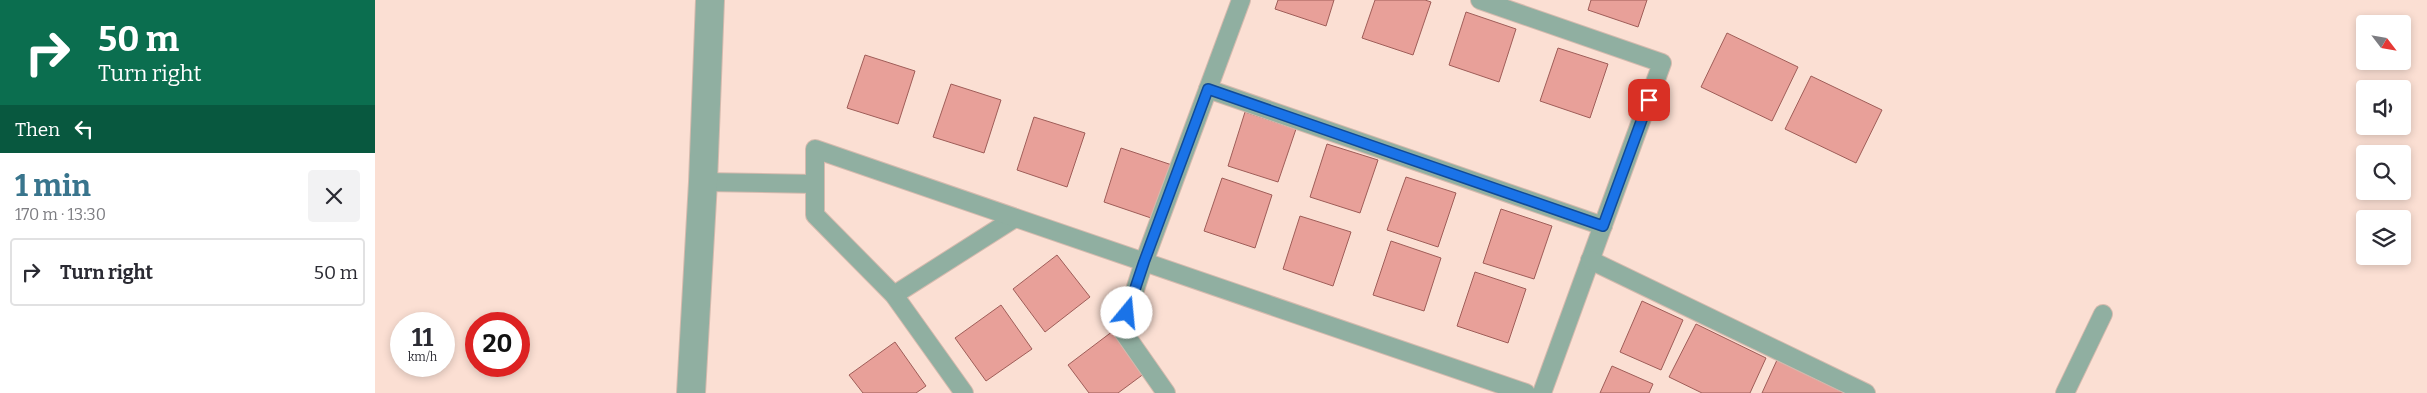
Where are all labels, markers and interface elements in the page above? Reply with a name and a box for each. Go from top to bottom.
north arrow [2356,15,2411,70]
map controls [2356,15,2411,265]
text: 50 m [98,18,179,60]
icon: right [15,20,80,85]
text: Turn right [98,60,201,87]
pin [1628,79,1670,121]
button: sound [2356,80,2411,135]
icon: arrive [1635,86,1663,114]
icon: left [70,115,98,143]
text: Then [15,118,60,141]
button: search [2356,145,2411,200]
text: 1 min [15,168,91,204]
button: close [308,170,360,222]
text: 170 m · 13:30 [15,205,106,224]
button: layers [2356,210,2411,265]
icon: right [17,258,45,286]
text: Turn right [60,261,153,284]
text: 50 m [314,261,358,284]
position arrow [1100,286,1152,338]
speed limit sign: 20 [465,312,530,377]
text: 11 [412,323,433,353]
text: km/h [408,350,437,364]

